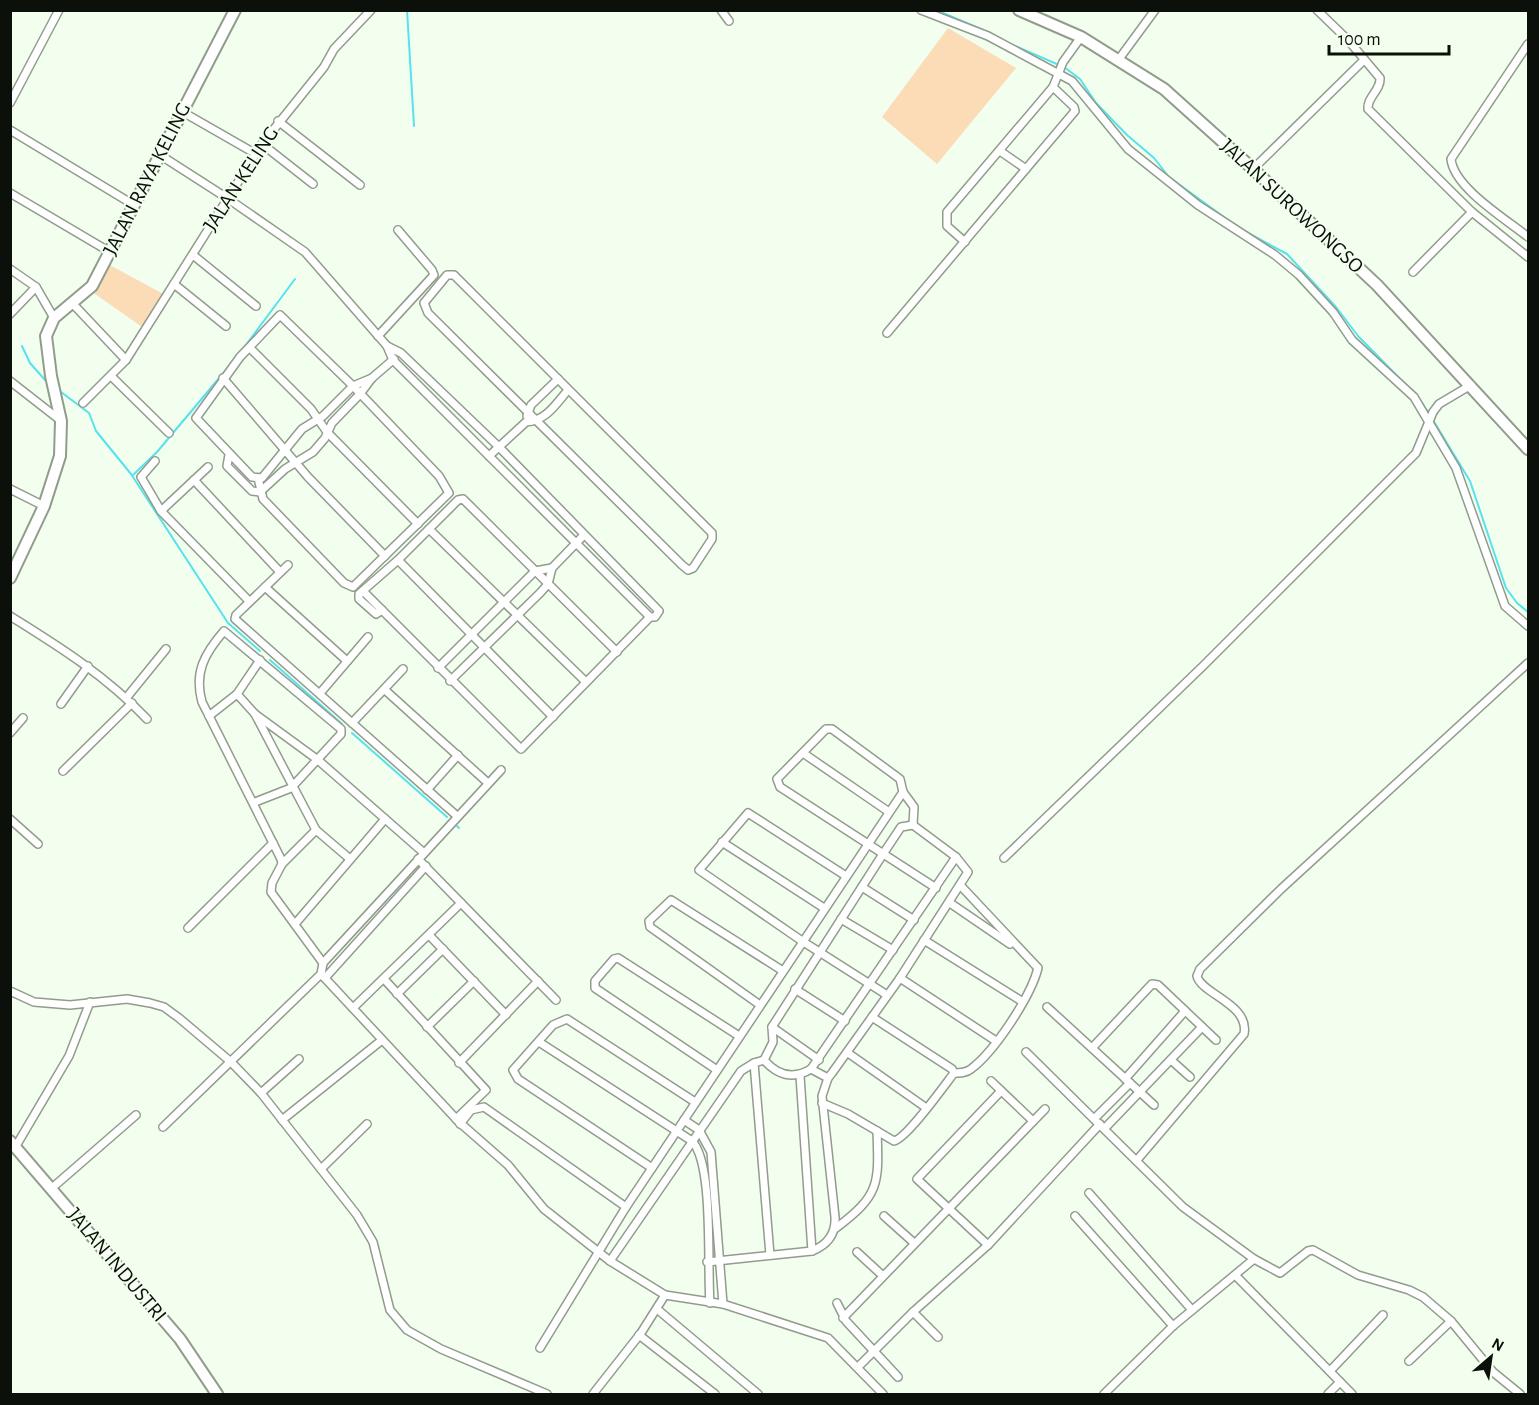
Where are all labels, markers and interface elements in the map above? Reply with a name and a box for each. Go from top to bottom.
scale bar [1329,18,1449,56]
text: 100 m [1338,31,1381,49]
street label: JALAN RAYA KELING [99,99,195,259]
street label: JALAN KELING [200,123,282,235]
street label: JALAN SUROWONGSO [1217,135,1367,277]
street label: JALAN INDUSTRI [64,1204,170,1326]
north arrow [1461,1327,1521,1387]
text: N [1489,1335,1507,1354]

